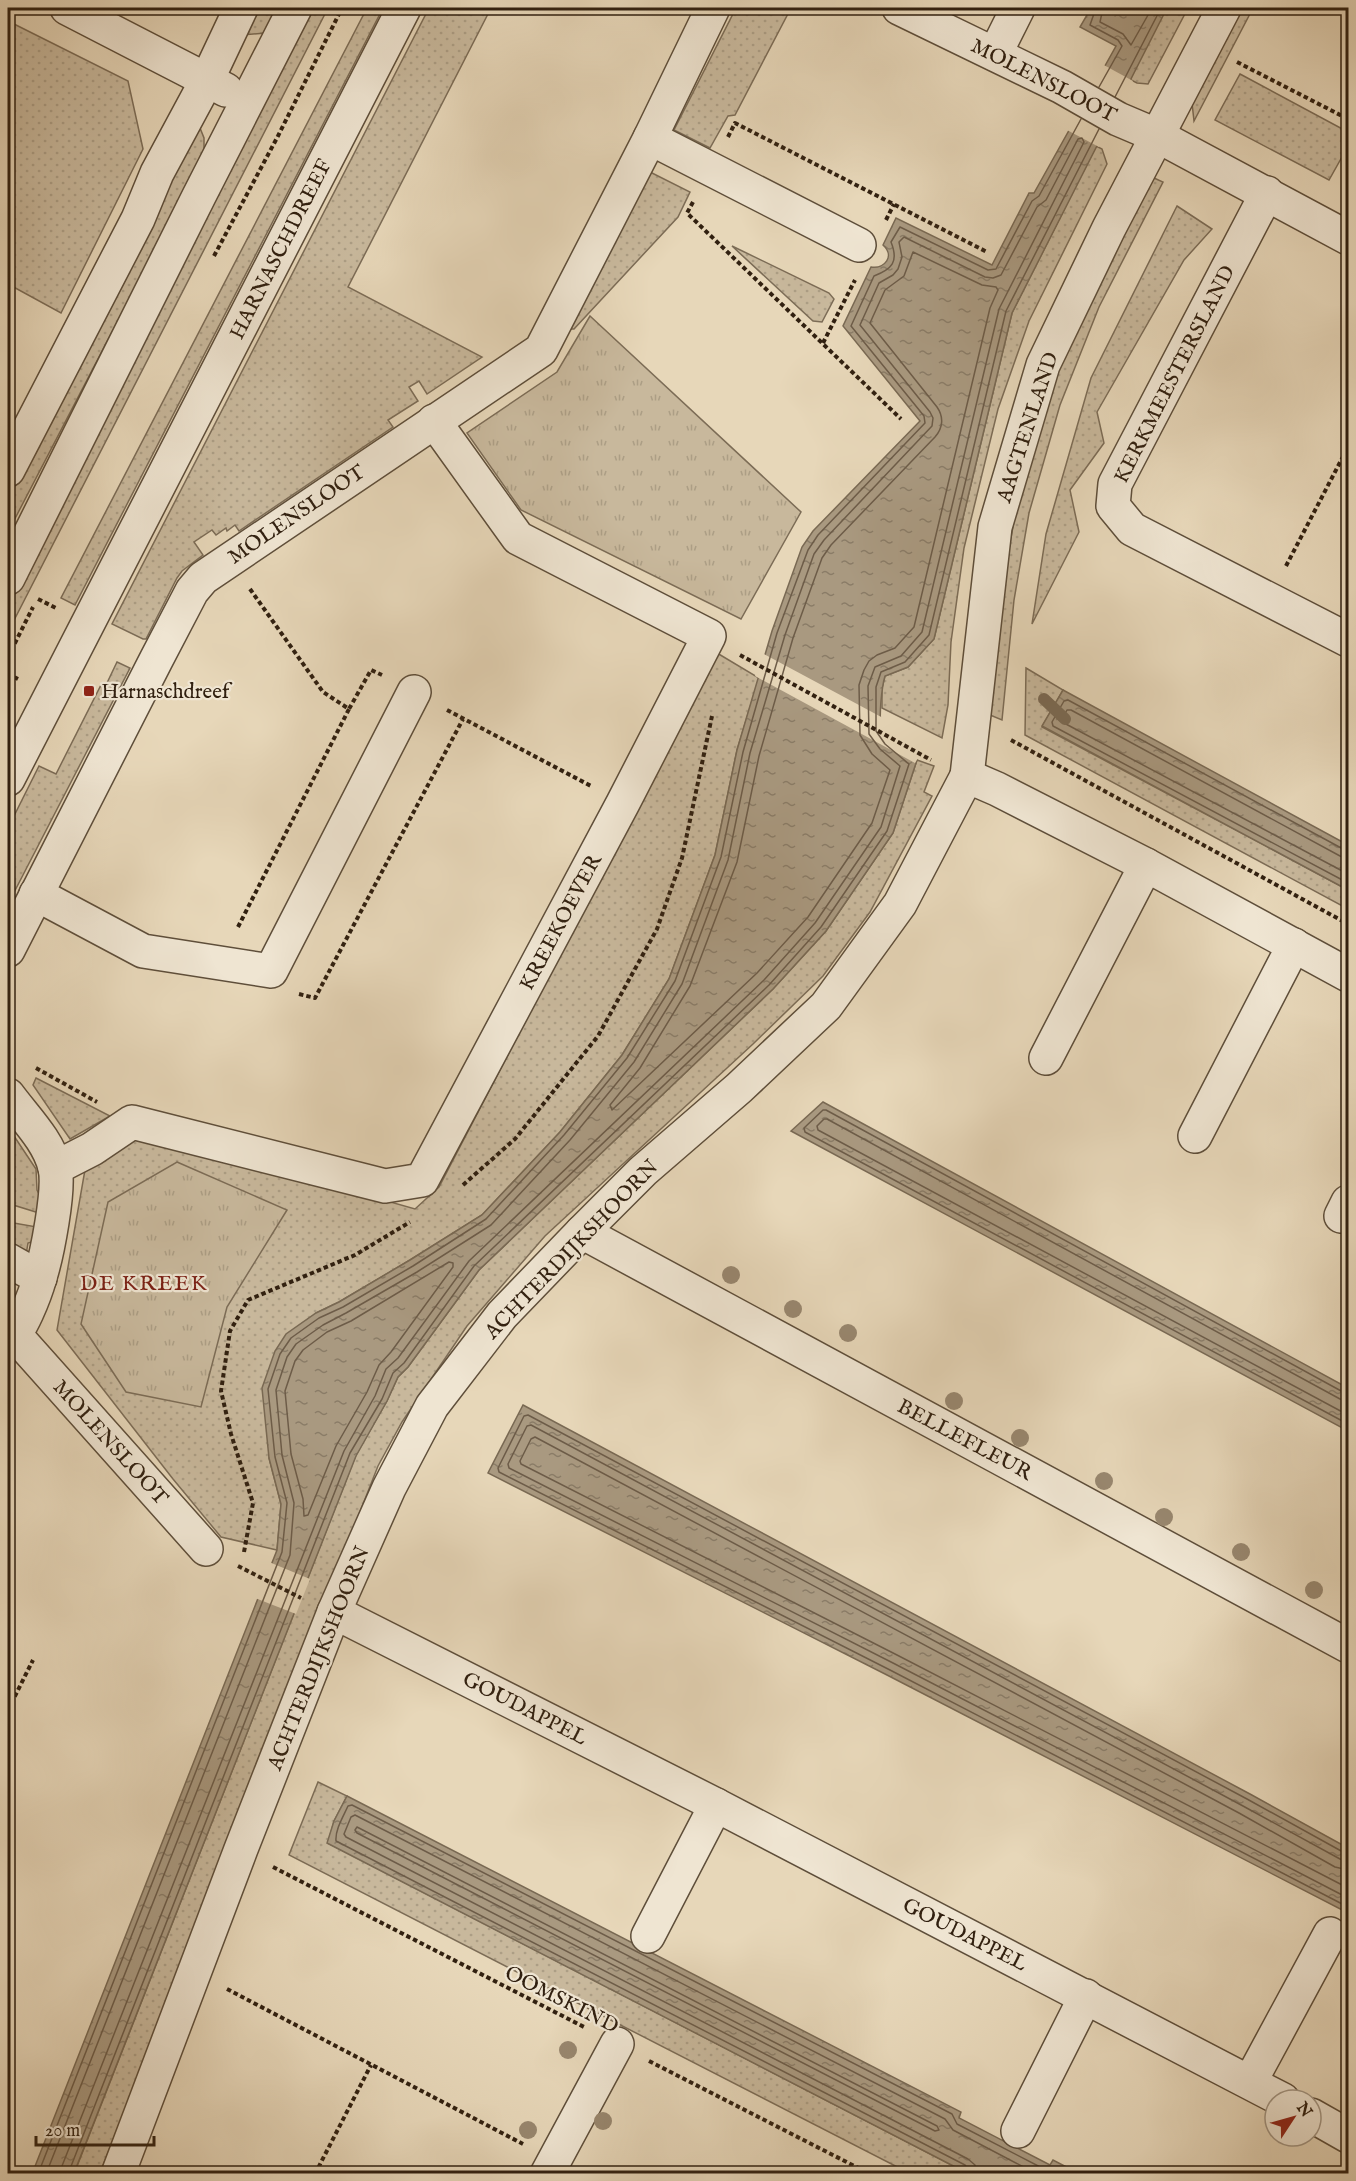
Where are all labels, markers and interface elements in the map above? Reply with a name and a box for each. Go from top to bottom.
street label: MOLENSLOOT [966,33,1121,130]
street label: HARNASCHDREEF [224,155,338,344]
street label: KERKMEESTERSLAND [1109,261,1242,488]
street label: AAGTENLAND [991,349,1065,507]
street label: MOLENSLOOT [223,459,371,571]
place label: Harnaschdreef [101,679,233,706]
marker: Harnaschdreef [82,684,96,698]
street label: KREEKOEVER [514,849,609,996]
street label: ACHTERDIJKSHOORN [479,1155,665,1346]
district label: DE KREEK [80,1270,208,1298]
street label: MOLENSLOOT [46,1375,174,1512]
street label: BELLEFLEUR [892,1393,1037,1488]
street label: ACHTERDIJKSHOORN [262,1543,377,1775]
street label: GOUDAPPEL [458,1666,591,1752]
street label: GOUDAPPEL [898,1892,1031,1978]
street label: OOMSKIND [500,1960,623,2041]
north arrow [1263,2088,1323,2148]
text: N [1291,2098,1316,2122]
scale bar [36,2109,154,2147]
text: 20 m [45,2120,80,2143]

